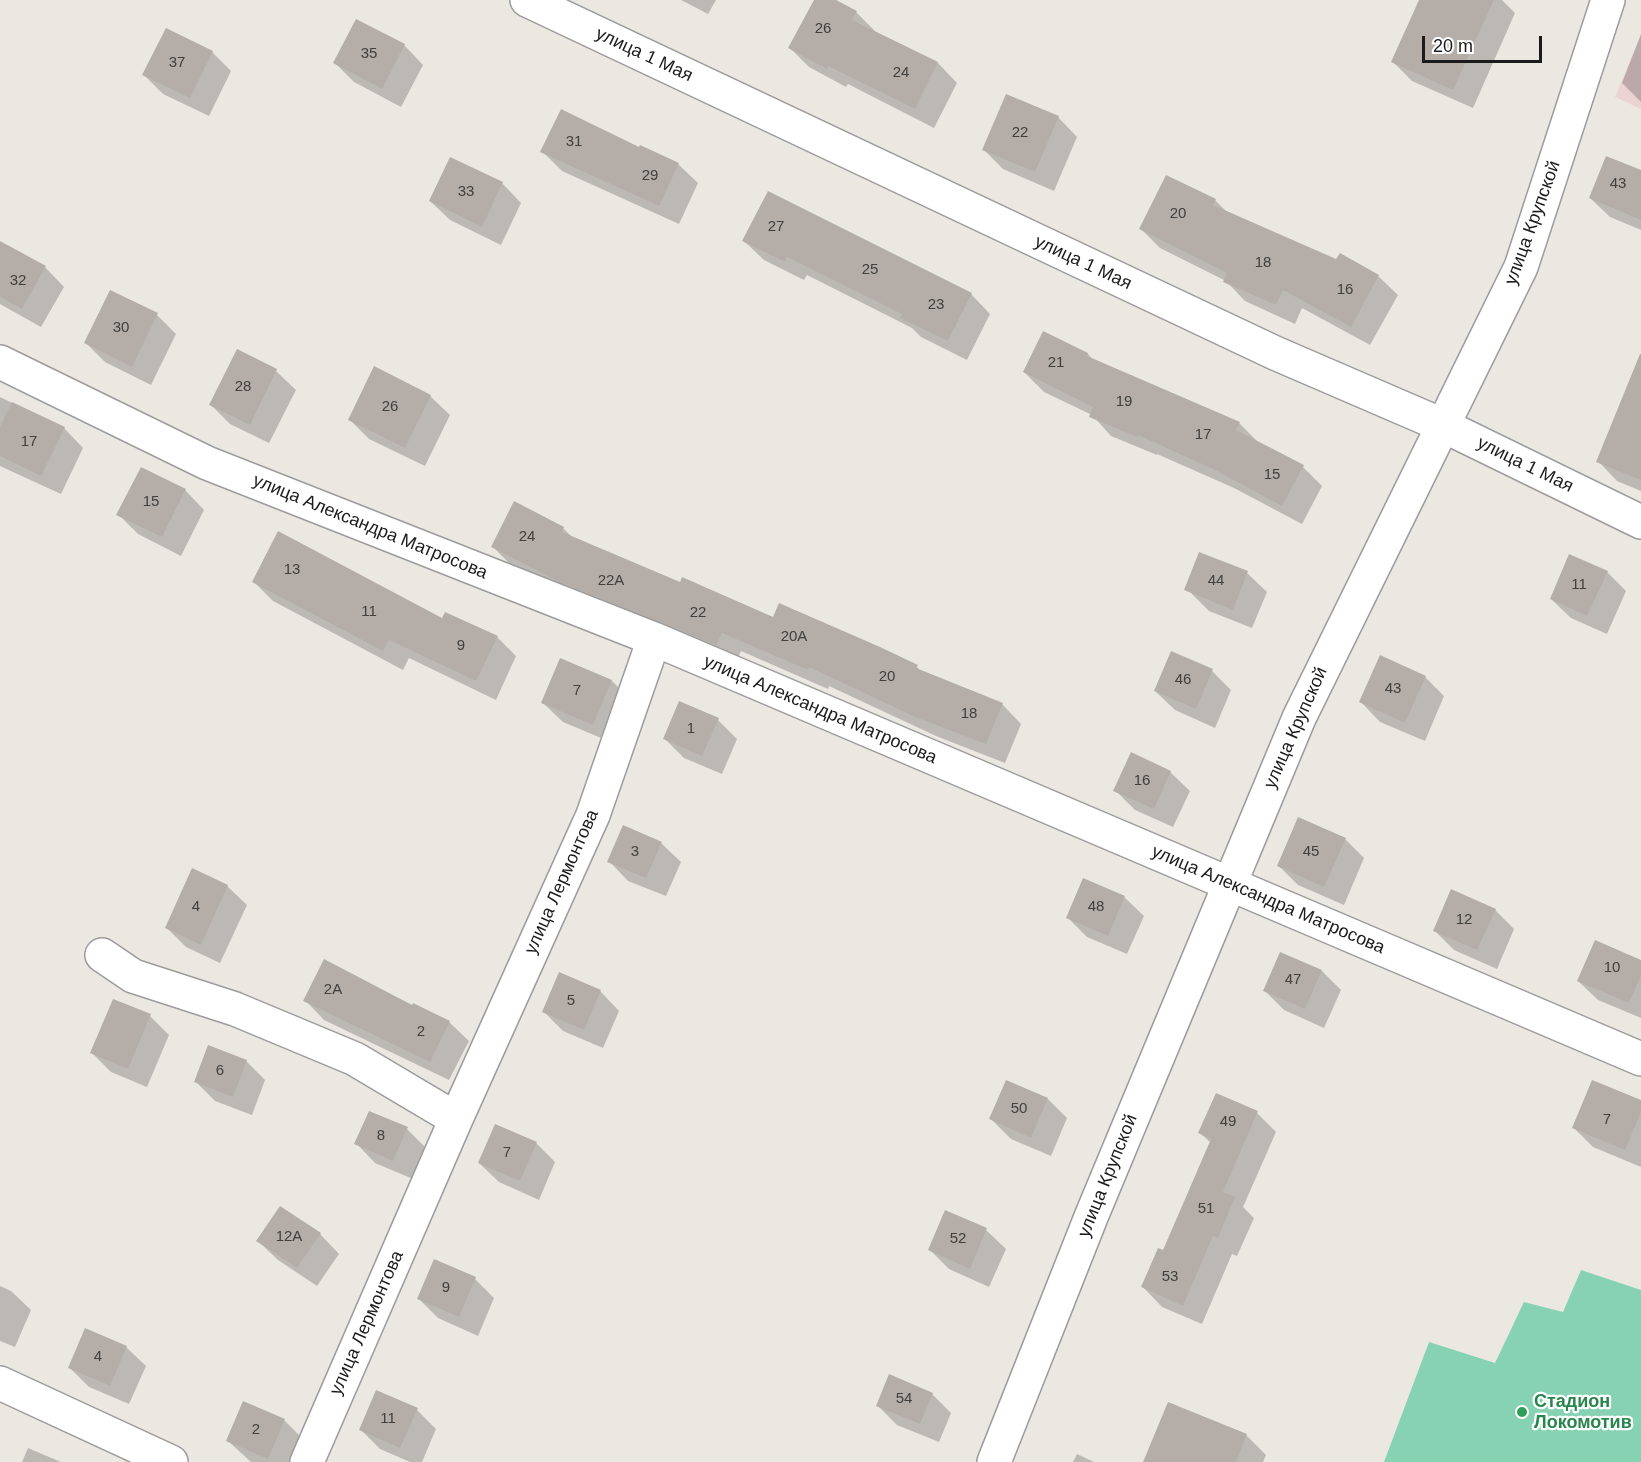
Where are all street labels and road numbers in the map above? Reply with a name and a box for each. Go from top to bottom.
street label: улица 1 Мая [592,23,696,87]
street label: улица Крупской [1501,158,1565,288]
street label: улица 1 Мая [1031,231,1135,295]
street label: улица 1 Мая [1473,432,1577,498]
street label: улица Александра Матросова [249,470,491,584]
street label: улица Александра Матросова [700,651,940,769]
street label: улица Крупской [1260,664,1332,792]
street label: улица Лермонтова [520,806,604,958]
street label: улица Александра Матросова [1148,841,1388,959]
street label: улица Крупской [1074,1111,1142,1241]
street label: улица Лермонтова [325,1247,409,1399]

